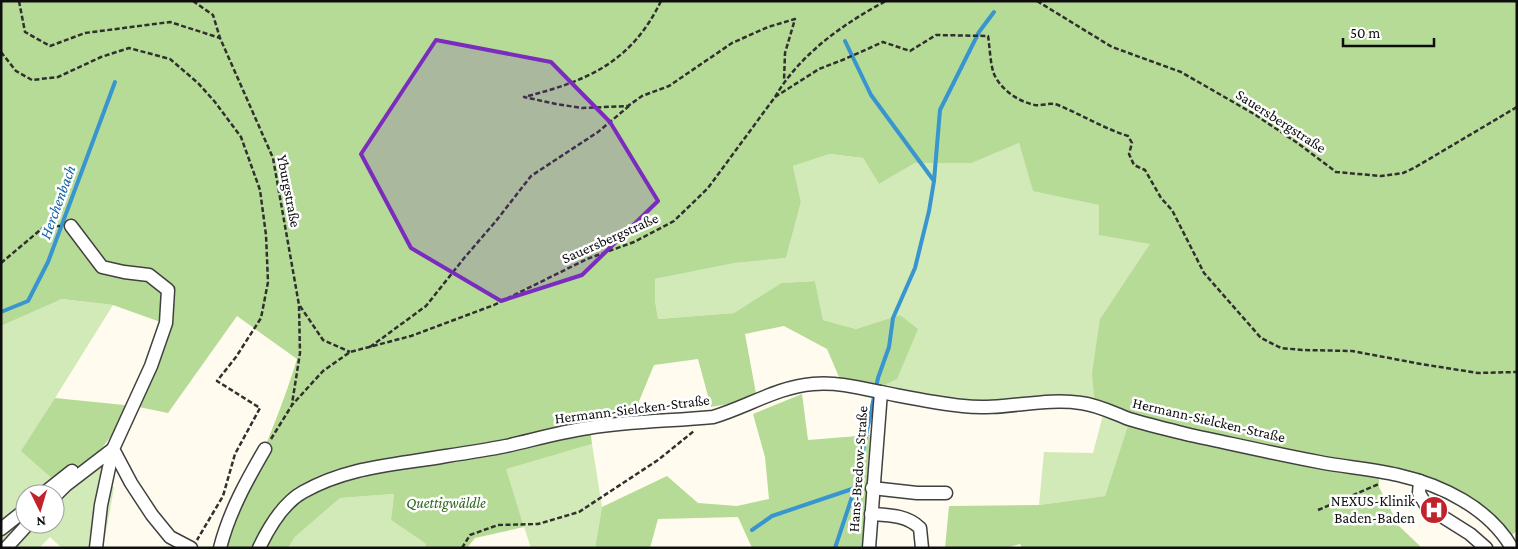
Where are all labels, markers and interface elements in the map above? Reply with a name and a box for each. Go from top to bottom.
scale bar [1343,15,1434,47]
text: 50 m [1350,25,1380,41]
street label: Sauersbergstraße [1233,86,1329,157]
street label: Yburgstraße [273,153,304,229]
water label: Herchenbach [36,163,79,241]
street label: Sauersbergstraße [559,209,661,267]
street label: Hermann-Sielcken-Straße [554,392,711,426]
street label: Hermann-Sielcken-Straße [1131,395,1287,445]
street label: Hans-Bredow-Straße [846,405,870,533]
north arrow [15,484,65,534]
place label: NEXUS-Klinik Baden-Baden [1331,493,1416,526]
park label: Quettigwäldle [406,495,486,512]
hospital icon: NEXUS-Klinik Baden-Baden [1419,495,1449,525]
text: N [35,514,47,530]

